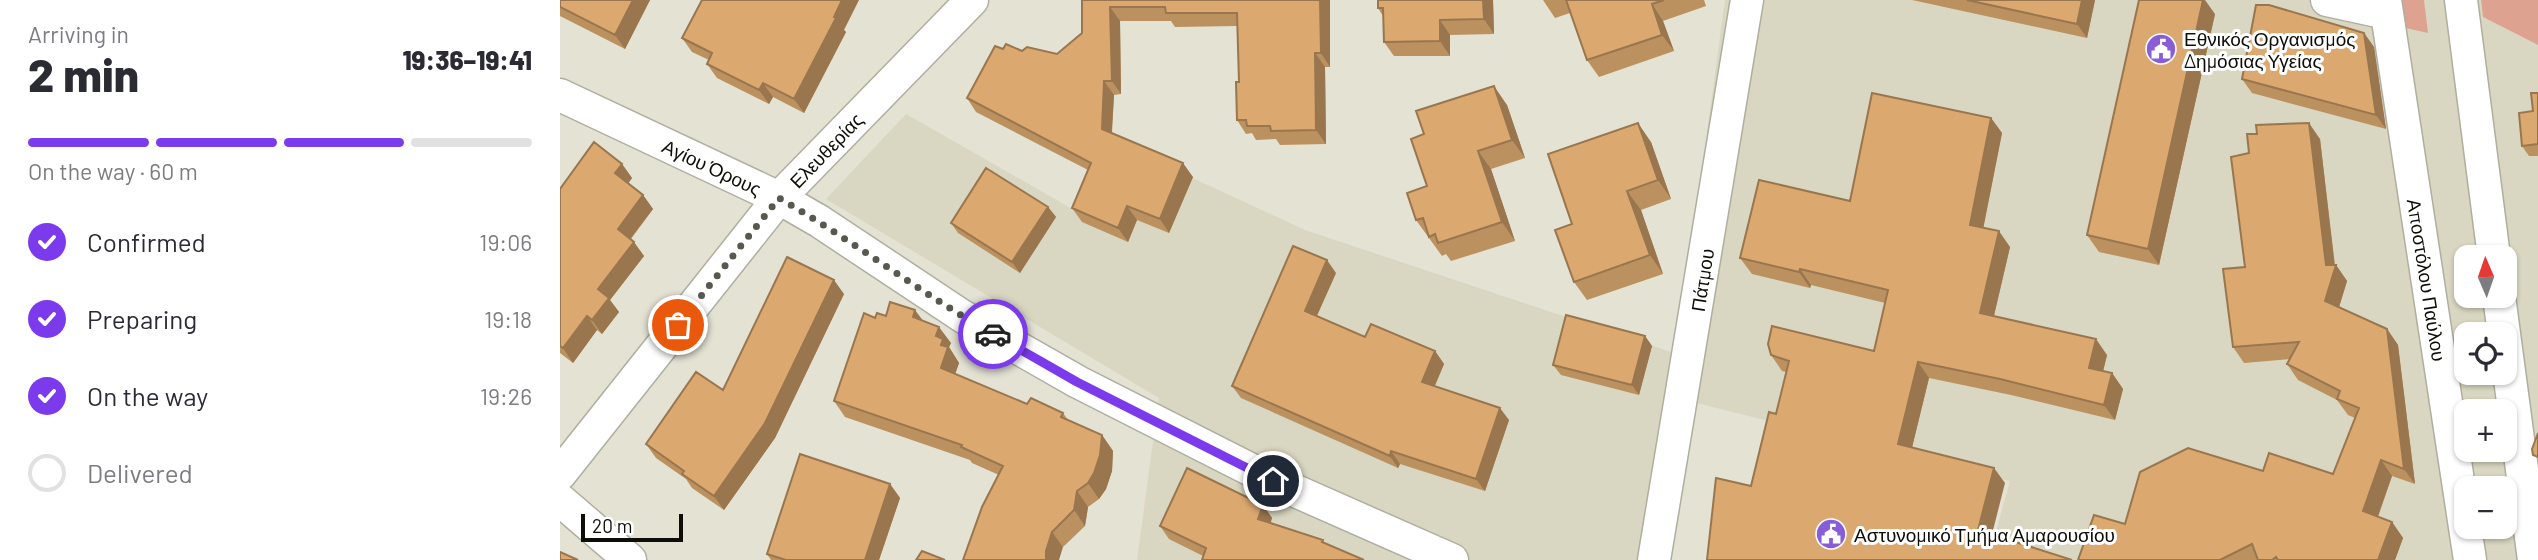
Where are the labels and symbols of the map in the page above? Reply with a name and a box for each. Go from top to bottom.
place label: Εθνικός Οργανισμός Δημόσιας Υγείας [2184,27,2355,72]
public building icon: Εθνικός Οργανισμός Δημόσιας Υγείας [2144,32,2178,66]
street label: Ελευθερίας [785,108,867,192]
street label: Αγίου Όρους [659,134,765,200]
street label: Αποστόλου Παύλου [2403,197,2451,363]
north arrow [2454,245,2516,308]
street label: Πάτμου [1686,247,1718,313]
pin [648,295,708,355]
courier [958,299,1028,369]
pin [1243,451,1303,511]
scale bar [581,511,682,543]
public building icon: Αστυνομικό Τμήμα Αμαρουσίου [1814,517,1848,551]
place label: Αστυνομικό Τμήμα Αμαρουσίου [1854,523,2115,546]

